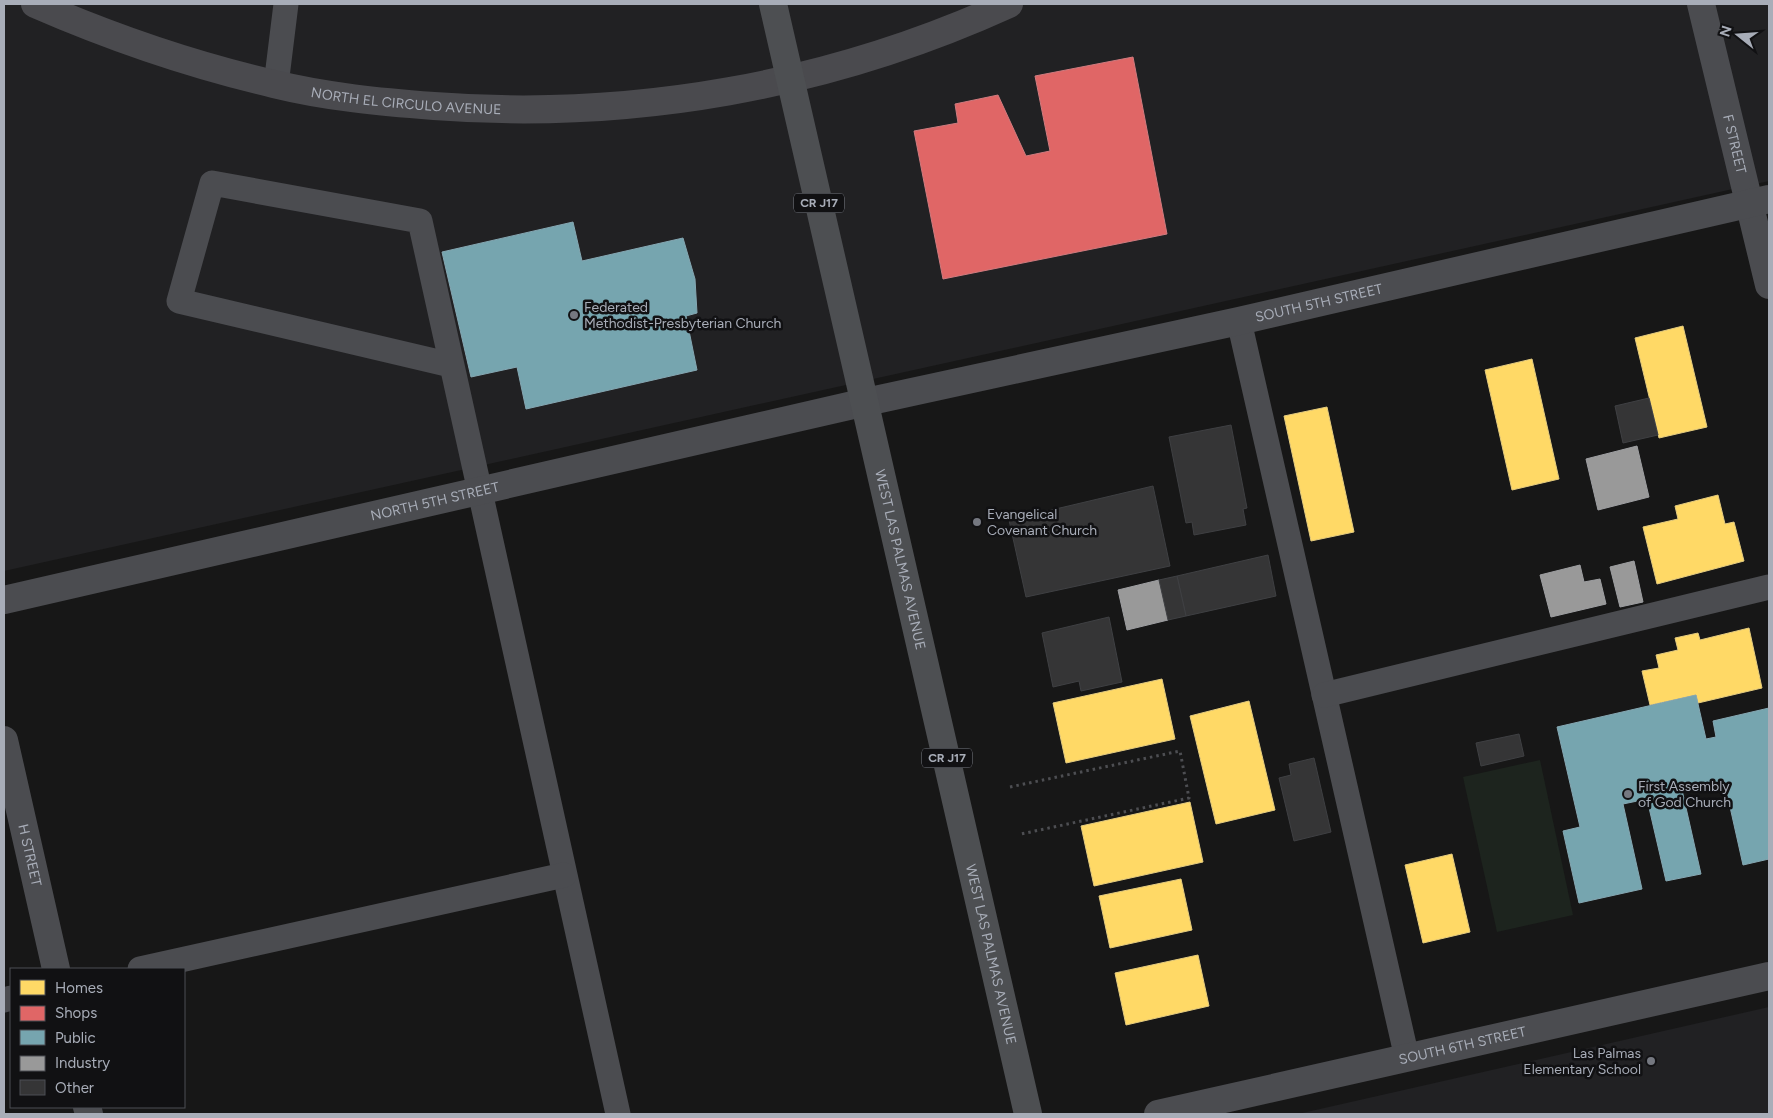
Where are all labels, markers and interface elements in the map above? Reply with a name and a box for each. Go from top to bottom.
north arrow [1713,10,1763,60]
text: N [1716,24,1736,39]
street label: NORTH EL CIRCULO AVENUE [310,84,502,118]
street label: F STREET [1719,113,1750,176]
road number: CR J17 [794,194,844,212]
street label: SOUTH 5TH STREET [1253,280,1384,326]
place label: Federated Methodist-Presbyterian Church [584,299,781,332]
marker: Federated Methodist-Presbyterian Church [568,309,580,321]
street label: WEST LAS PALMAS AVENUE [872,468,930,651]
street label: NORTH 5TH STREET [369,478,501,524]
place label: Evangelical Covenant Church [987,506,1097,539]
marker: Evangelical Covenant Church [971,516,983,528]
road number: CR J17 [922,748,972,768]
place label: First Assembly of God Church [1638,778,1731,811]
marker: First Assembly of God Church [1622,788,1634,800]
street label: H STREET [15,822,45,888]
street label: WEST LAS PALMAS AVENUE [962,862,1020,1046]
legend [10,968,185,1108]
text: Homes [55,979,103,997]
text: Shops [55,1004,97,1022]
street label: SOUTH 6TH STREET [1397,1023,1528,1068]
text: Public [55,1029,96,1047]
place label: Las Palmas Elementary School [1523,1045,1641,1078]
text: Industry [55,1054,110,1072]
marker: Las Palmas Elementary School [1645,1055,1657,1067]
text: Other [55,1079,94,1097]

